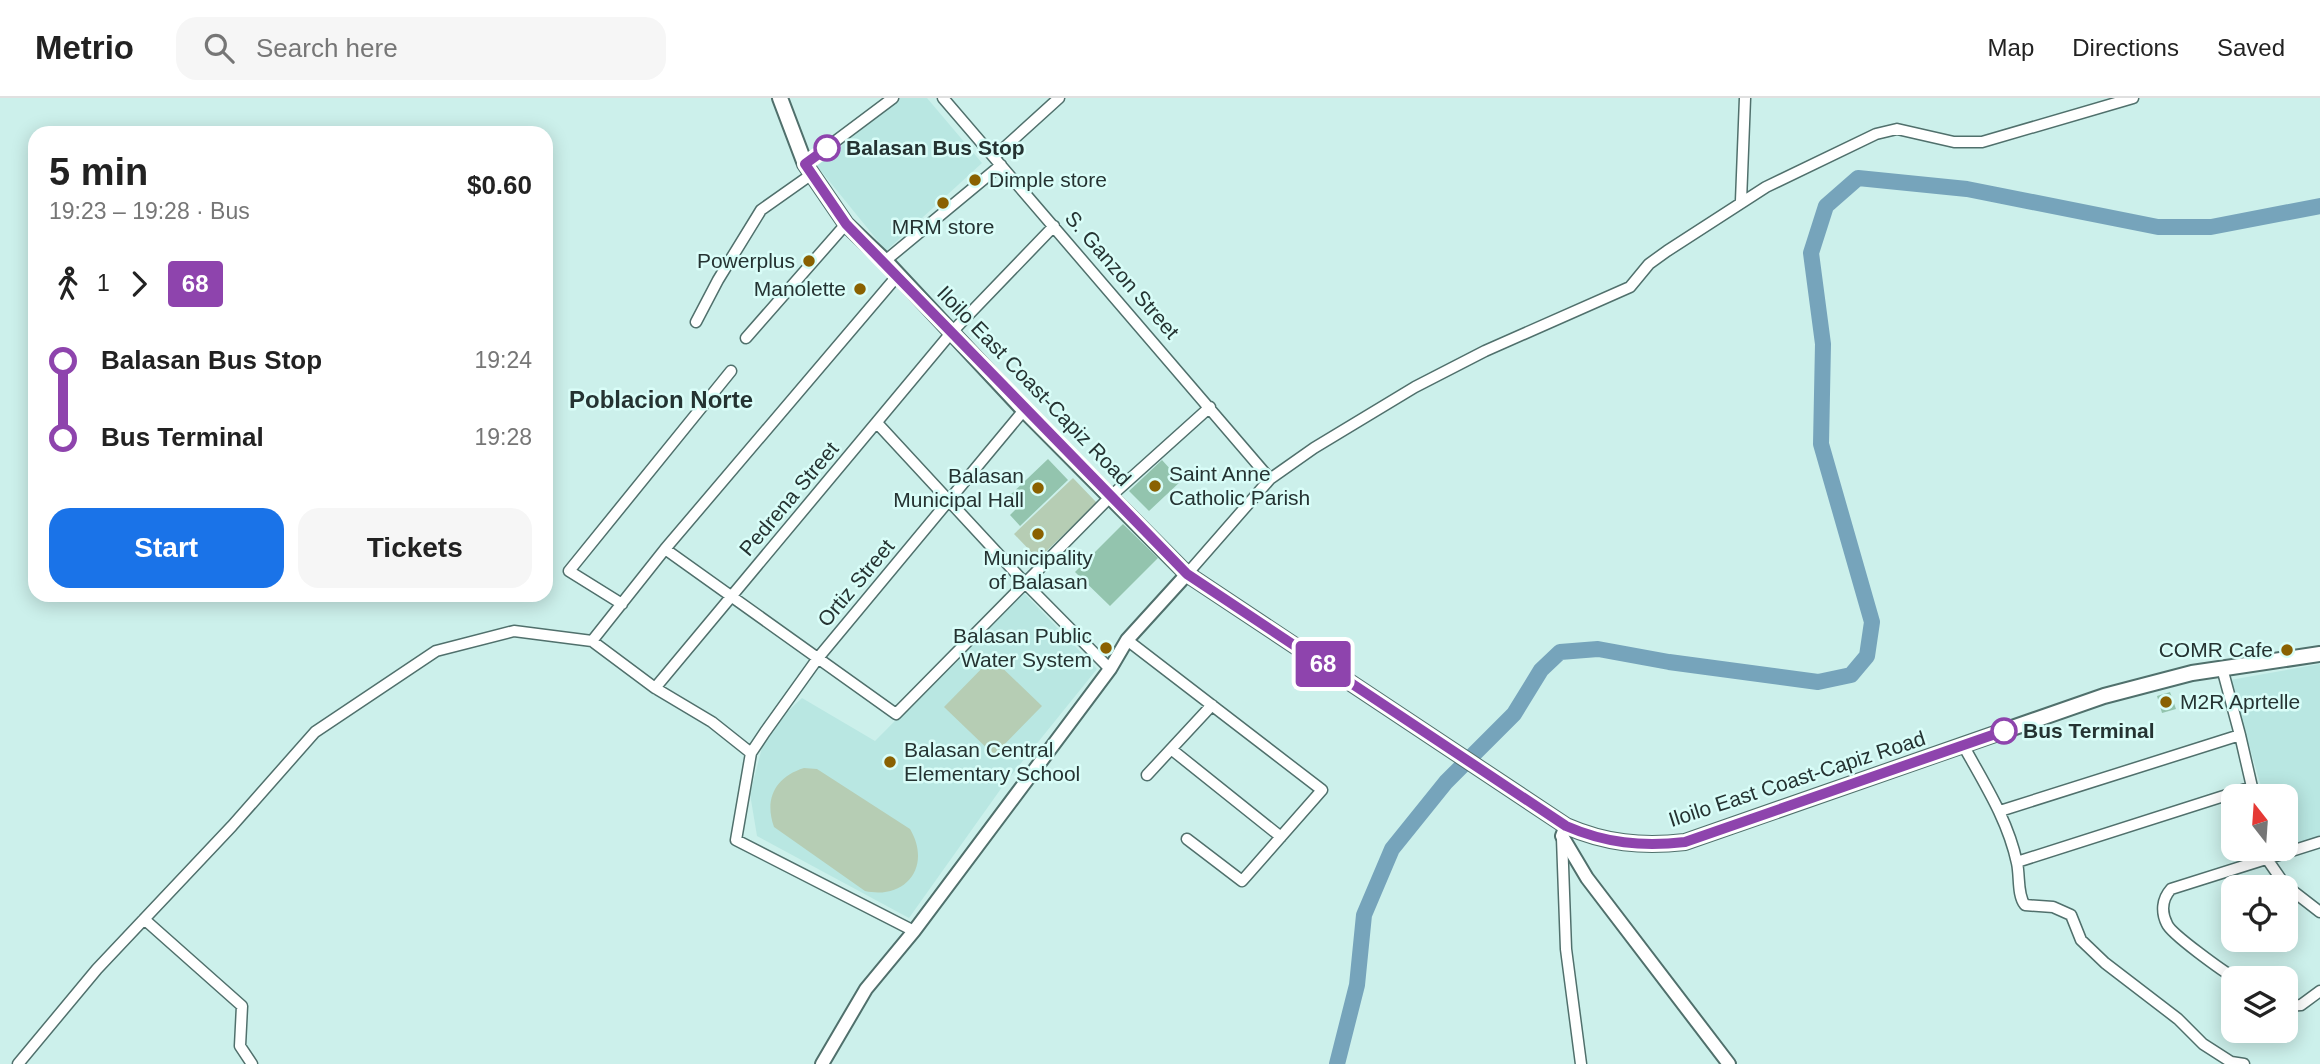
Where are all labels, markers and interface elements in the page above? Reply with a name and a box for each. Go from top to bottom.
search box [176,17,666,80]
text: Metrio [35,29,134,66]
icon: search [200,29,238,67]
text: Search here [256,33,398,63]
text: Map [1988,34,2034,61]
text: Directions [2072,34,2179,61]
text: Saved [2217,34,2285,61]
marker: Balasan Bus Stop [814,135,840,161]
place label: Balasan Bus Stop [846,136,1025,159]
text: 5 min [49,151,148,193]
place label: Dimple store [989,168,1107,191]
text: $0.60 [467,170,532,200]
marker: Dimple store [967,172,983,188]
marker: MRM store [935,195,951,211]
text: 19:23 – 19:28 · Bus [49,198,250,224]
street label: S. Ganzon Street [1061,206,1184,343]
place label: MRM store [892,215,994,238]
place label: Powerplus [697,249,795,272]
marker: Powerplus [801,253,817,269]
icon: walk [49,265,87,303]
icon: forward [120,265,158,303]
text: 1 [97,270,110,296]
text: 68 [182,270,209,297]
place label: Manolette [754,277,846,300]
marker: Manolette [852,281,868,297]
street label: Iloilo East Coast-Capiz Road [933,281,1136,490]
text: Balasan Bus Stop [101,345,322,375]
text: 19:24 [474,347,532,373]
district label: Poblacion Norte [569,386,753,413]
text: Bus Terminal [101,422,264,452]
text: 19:28 [474,424,532,450]
street label: Pedrena Street [734,437,843,560]
place label: Saint Anne Catholic Parish [1169,462,1310,509]
place label: Balasan Municipal Hall [893,464,1024,511]
marker: Saint Anne Catholic Parish [1147,478,1163,494]
marker: Balasan Municipal Hall [1030,480,1046,496]
button: Start [49,508,284,588]
button: Tickets [298,508,532,588]
marker: Municipality of Balasan [1030,526,1046,542]
street label: Ortiz Street [813,534,899,631]
place label: Municipality of Balasan [983,546,1093,593]
place label: Balasan Public Water System [953,624,1092,671]
place label: COMR Cafe [2159,638,2273,661]
marker: Balasan Public Water System [1098,640,1114,656]
line badge: 68 [1292,641,1354,687]
marker: COMR Cafe [2279,642,2295,658]
text: 68 [1310,650,1336,677]
place label: M2R Aprtelle [2180,690,2300,713]
marker: M2R Aprtelle [2158,694,2174,710]
marker: Bus Terminal [1991,718,2017,744]
place label: Bus Terminal [2023,719,2154,742]
street label: Iloilo East Coast-Capiz Road [1666,726,1928,831]
place label: Balasan Central Elementary School [904,738,1080,785]
marker: Balasan Central Elementary School [882,754,898,770]
north arrow [2221,784,2298,861]
map controls [2221,784,2298,1043]
button: locate [2221,875,2298,952]
button: layers [2221,966,2298,1043]

